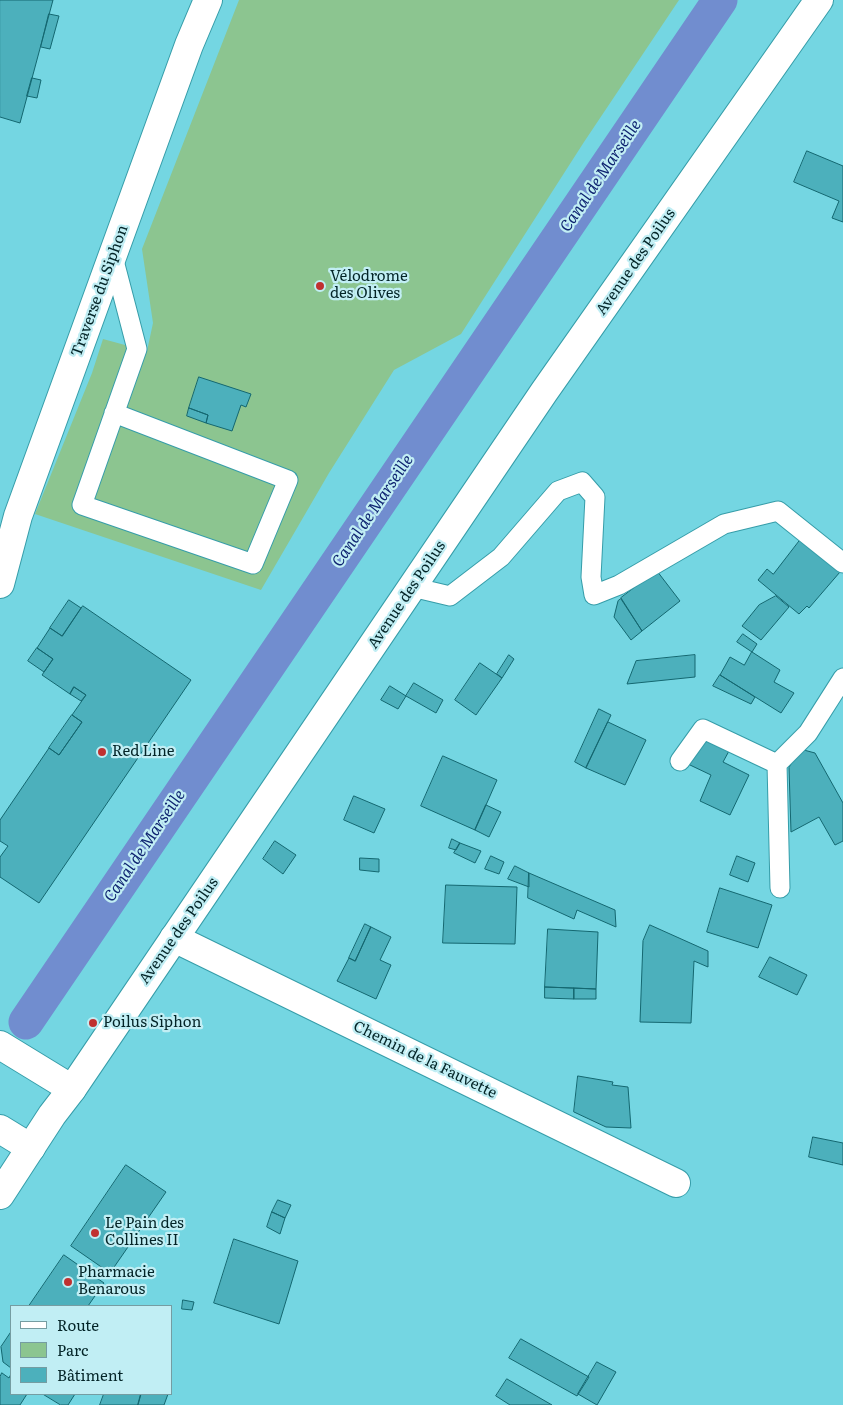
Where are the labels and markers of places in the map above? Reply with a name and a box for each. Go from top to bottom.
place label: Vélodrome des Olives [330,268,408,303]
marker: Vélodrome des Olives [314,280,326,292]
place label: Red Line [112,743,175,761]
marker: Red Line [96,746,108,758]
place label: Poilus Siphon [103,1014,201,1032]
marker: Poilus Siphon [87,1017,99,1029]
place label: Le Pain des Collines II [105,1215,184,1250]
marker: Le Pain des Collines II [89,1227,101,1239]
place label: Pharmacie Benarous [78,1264,155,1299]
marker: Pharmacie Benarous [62,1276,74,1288]

